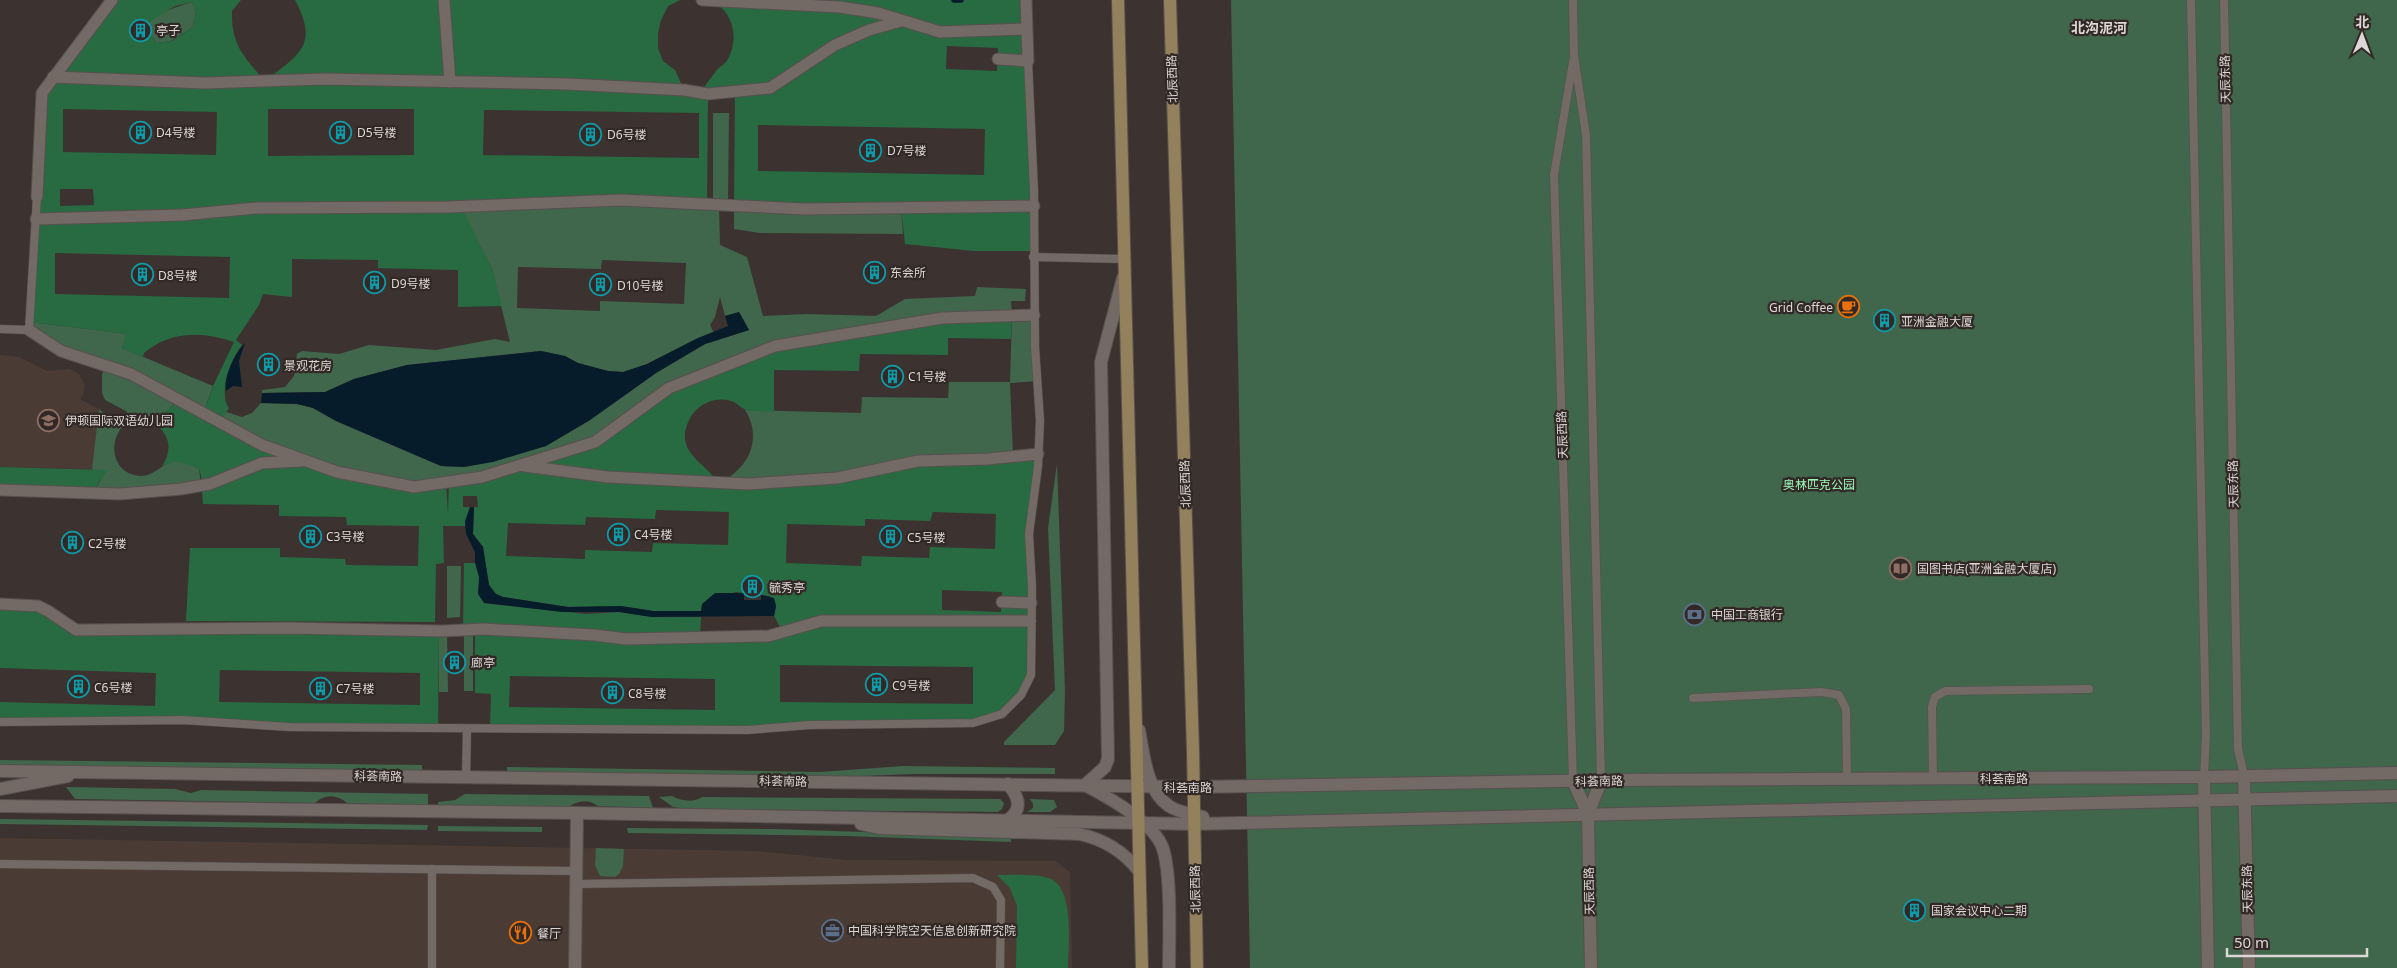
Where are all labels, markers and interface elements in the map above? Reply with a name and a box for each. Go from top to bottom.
north arrow [2337,10,2387,60]
text: 北 [2355,12,2369,31]
building icon: 亭子 [128,18,152,42]
district label: 北沟泥河 [2071,18,2127,37]
place label: 亭子 [156,22,180,39]
street label: 北辰西路 [1163,55,1181,103]
street label: 天辰东路 [2216,55,2234,103]
building icon: D4号楼 [128,120,152,144]
building icon: D5号楼 [329,120,353,144]
building icon: D6号楼 [579,122,603,146]
place label: D4号楼 [156,124,196,141]
place label: D5号楼 [357,124,397,141]
place label: D6号楼 [607,126,647,143]
building icon: D7号楼 [859,138,883,162]
place label: D7号楼 [887,142,927,159]
building icon: 东会所 [862,260,886,284]
building icon: D8号楼 [130,263,154,287]
place label: 东会所 [890,264,926,281]
place label: D8号楼 [158,267,198,284]
building icon: D9号楼 [363,271,387,295]
building icon: D10号楼 [589,273,613,297]
place label: D9号楼 [391,275,431,292]
place label: D10号楼 [617,277,664,294]
cafe icon: Grid Coffee [1837,295,1861,319]
place label: Grid Coffee [1769,299,1833,316]
building icon: 亚洲金融大厦 [1873,309,1897,333]
place label: 亚洲金融大厦 [1901,313,1973,330]
building icon: 景观花房 [256,353,280,377]
place label: 景观花房 [284,357,332,374]
building icon: C1号楼 [880,364,904,388]
place label: C1号楼 [908,368,946,385]
school or university icon: 伊顿国际双语幼儿园 [37,408,61,432]
street label: 天辰西路 [1553,411,1571,459]
place label: 伊顿国际双语幼儿园 [65,412,173,429]
street label: 北辰西路 [1176,460,1194,508]
street label: 天辰东路 [2224,460,2242,508]
park label: 奥林匹克公园 [1783,476,1855,493]
building icon: C4号楼 [606,522,630,546]
building icon: C3号楼 [298,524,322,548]
building icon: C5号楼 [879,525,903,549]
place label: C4号楼 [634,526,672,543]
place label: C3号楼 [326,528,364,545]
place label: C5号楼 [907,529,945,546]
building icon: C2号楼 [60,531,84,555]
place label: C2号楼 [88,535,126,552]
library icon: 国图书店(亚洲金融大厦店) [1889,556,1913,580]
place label: 国图书店(亚洲金融大厦店) [1917,560,2057,577]
building icon: 毓秀亭 [741,575,765,599]
place label: 毓秀亭 [769,579,805,596]
bank icon: 中国工商银行 [1683,602,1707,626]
place label: 中国工商银行 [1711,606,1783,623]
building icon: 廊亭 [443,650,467,674]
place label: 廊亭 [471,654,495,671]
building icon: C9号楼 [864,673,888,697]
building icon: C6号楼 [66,675,90,699]
building icon: C7号楼 [308,676,332,700]
place label: C9号楼 [892,677,930,694]
place label: C6号楼 [94,679,132,696]
place label: C7号楼 [336,680,374,697]
building icon: C8号楼 [600,681,624,705]
place label: C8号楼 [628,685,666,702]
street label: 科荟南路 [354,767,402,785]
street label: 科荟南路 [1980,770,2028,787]
street label: 科荟南路 [759,772,807,790]
street label: 科荟南路 [1575,772,1623,790]
street label: 科荟南路 [1164,779,1212,796]
street label: 北辰西路 [1186,865,1204,913]
street label: 天辰东路 [2238,865,2256,913]
street label: 天辰西路 [1580,867,1598,915]
building icon: 国家会议中心二期 [1903,898,1927,922]
place label: 国家会议中心二期 [1931,902,2027,919]
office icon: 中国科学院空天信息创新研究院 [820,918,844,942]
restaurant icon: 餐厅 [509,921,533,945]
place label: 中国科学院空天信息创新研究院 [848,922,1016,939]
place label: 餐厅 [537,925,561,942]
scale bar [2227,926,2367,958]
text: 50 m [2234,932,2269,952]

